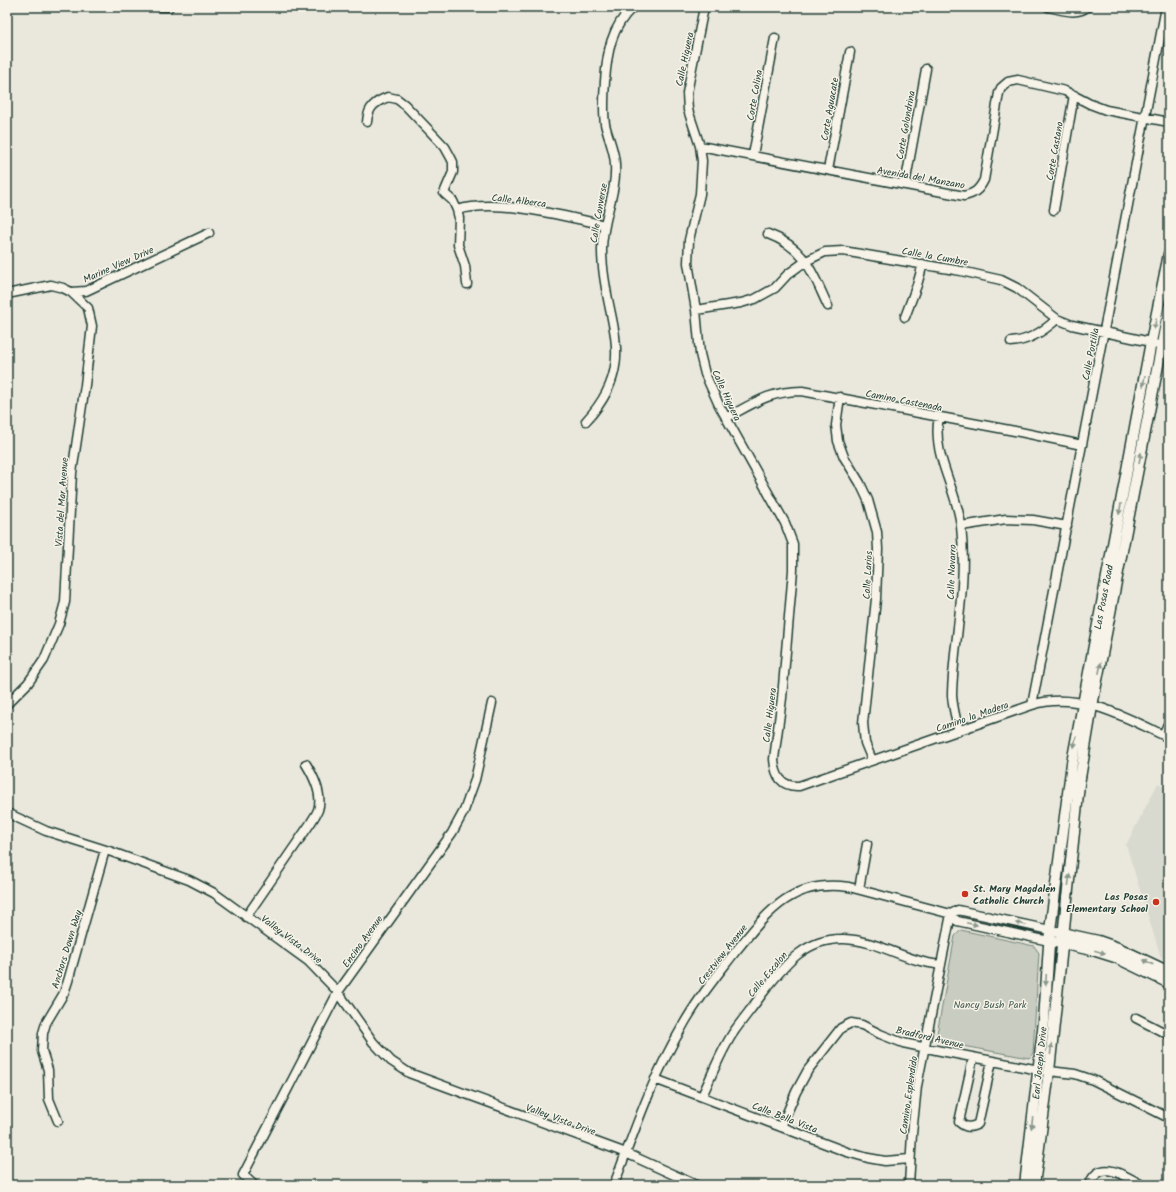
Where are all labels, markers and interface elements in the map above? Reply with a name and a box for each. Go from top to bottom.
street label: Calle Higuera [671,30,699,88]
street label: Corte Colina [743,68,767,122]
street label: Corte Aguacate [817,76,844,142]
street label: Corte Golondrina [892,89,920,161]
street label: Corte Castano [1042,120,1068,182]
street label: Avenida del Manzano [876,162,967,194]
street label: Calle Converse [586,181,612,244]
street label: Calle Alberca [491,190,547,212]
street label: Marine View Drive [80,242,157,288]
street label: Calle la Cumbre [900,243,970,271]
one-way arrow [1151,318,1157,330]
street label: Calle Portilla [1078,326,1104,382]
street label: Calle Higuera [707,367,745,424]
one-way arrow [1141,375,1147,387]
street label: Camino Castenada [864,386,944,416]
one-way arrow [1137,451,1143,464]
street label: Vista del Mar Avenue [51,456,73,547]
one-way arrow [1117,502,1123,515]
street label: Calle Navarro [943,544,961,600]
street label: Calle Larios [859,550,877,600]
street label: Las Posas Road [1090,562,1118,631]
one-way arrow [1097,662,1103,674]
street label: Calle Higuera [759,686,781,744]
street label: Camino la Madera [934,697,1011,737]
one-way arrow [1072,736,1078,748]
one-way arrow [1066,874,1072,886]
place label: St. Mary Magdalen Catholic Church [973,881,1056,909]
marker: St. Mary Magdalen Catholic Church [960,889,970,899]
place label: Las Posas Elementary School [1066,889,1148,917]
marker: Las Posas Elementary School [1151,897,1161,907]
street label: Anchors Down Way [47,908,87,991]
street label: Valley Vista Drive [257,911,326,969]
street label: Encino Avenue [338,912,388,971]
street label: Crestview Avenue [694,920,752,988]
one-way arrow [1014,920,1027,926]
one-way arrow [966,922,978,928]
street label: Calle Escalon [744,948,792,1001]
one-way arrow [1094,949,1106,955]
one-way arrow [1143,959,1154,965]
one-way arrow [1043,974,1049,987]
park label: Nancy Bush Park [954,997,1027,1013]
street label: Bradford Avenue [894,1022,966,1054]
street label: Earl Joseph Drive [1028,1025,1052,1100]
one-way arrow [1048,1043,1054,1055]
street label: Camino Esplendido [896,1054,922,1135]
street label: Calle Bella Vista [750,1098,820,1138]
street label: Valley Vista Drive [523,1100,598,1140]
one-way arrow [1029,1117,1036,1129]

